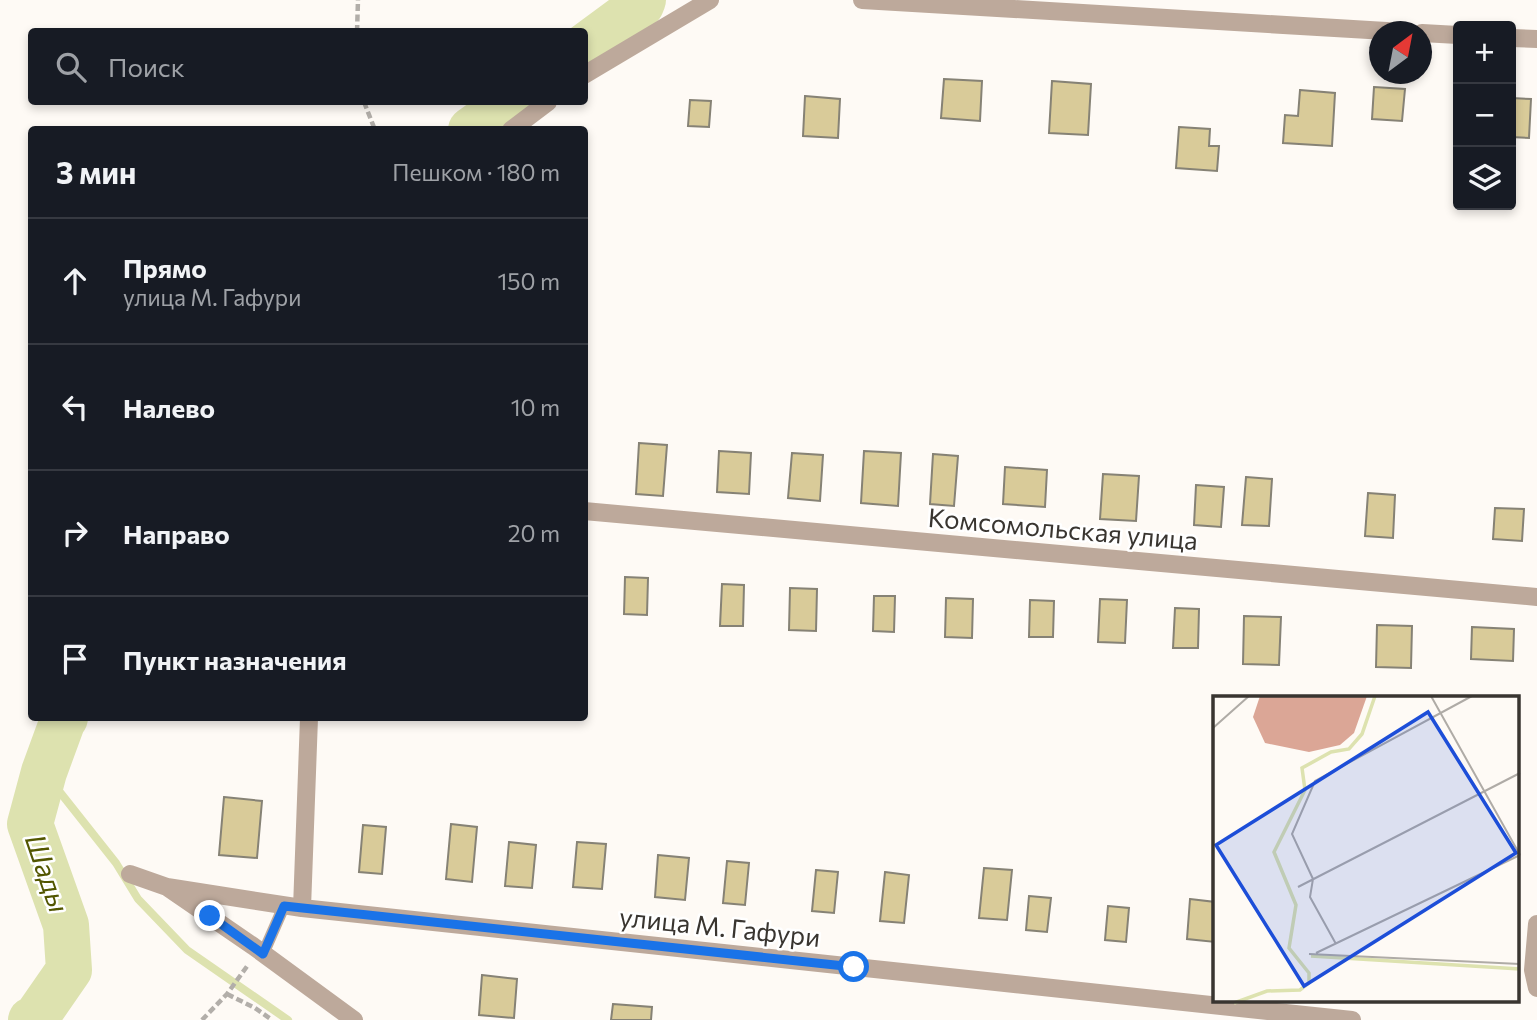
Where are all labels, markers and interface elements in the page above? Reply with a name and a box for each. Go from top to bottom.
north arrow [1369,21,1432,84]
map controls [1453,21,1516,210]
button: + [1453,21,1516,84]
search box [28,28,588,105]
icon: search [52,48,90,86]
text: Поиск [108,51,185,82]
button: − [1453,84,1516,147]
button: layers [1453,147,1516,210]
text: 3 мин [56,153,136,190]
text: Пешком · 180 m [392,158,560,186]
text: Прямо [123,252,207,283]
icon: ahead [56,262,94,300]
text: 150 m [497,267,560,295]
text: улица М. Гафури [123,283,302,311]
icon: left [56,388,94,426]
text: Налево [123,392,215,423]
text: 10 m [511,393,560,421]
street label: Комсомольская улица [927,501,1199,555]
icon: right [56,514,94,552]
text: Направо [123,518,230,549]
text: 20 m [508,519,560,547]
icon: arrive [56,640,94,678]
text: Пункт назначения [123,644,347,675]
inset map [1213,696,1520,1002]
water label: Шады [19,829,77,917]
route end [194,900,225,931]
street label: улица М. Гафури [618,900,822,952]
route start [838,951,869,982]

